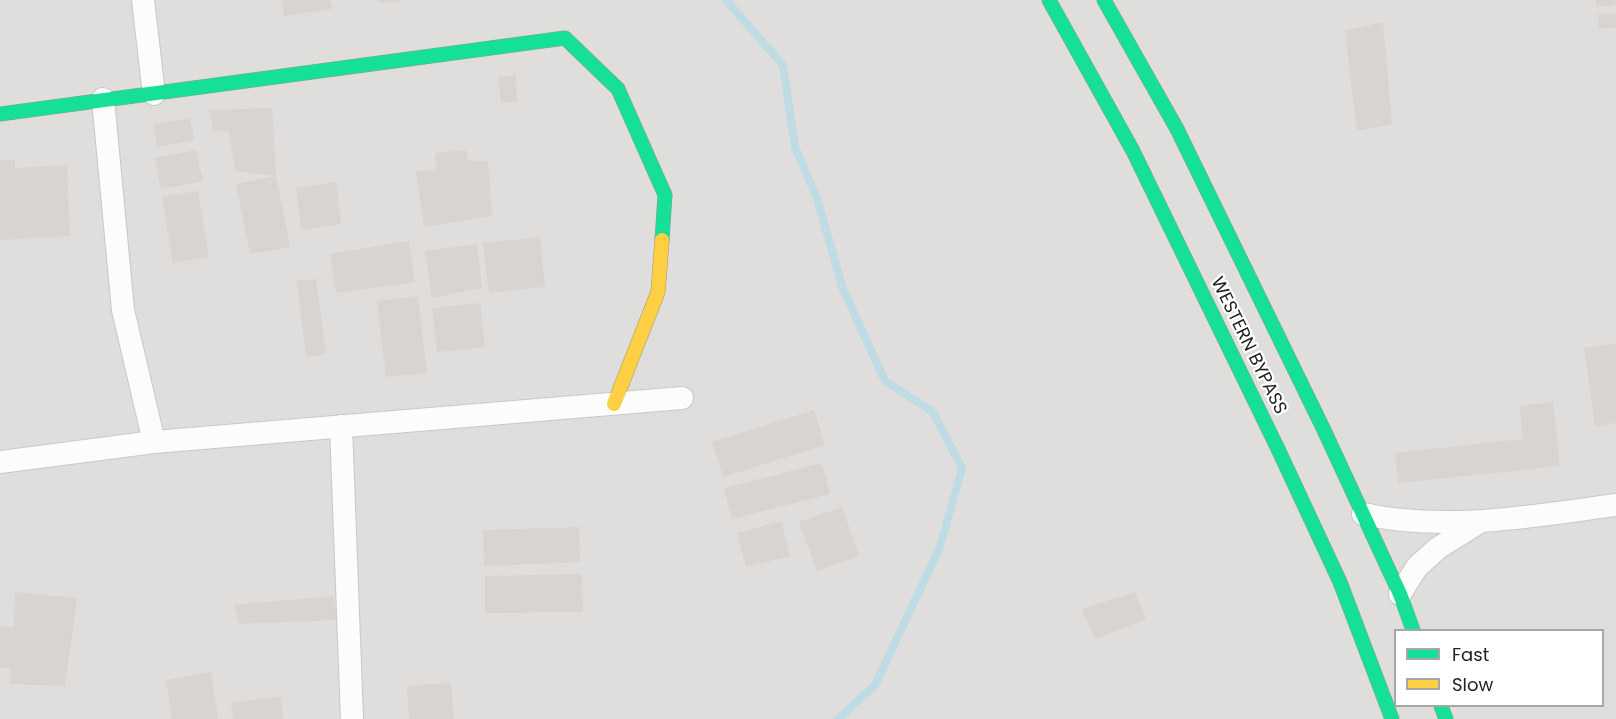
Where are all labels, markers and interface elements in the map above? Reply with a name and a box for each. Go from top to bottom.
street label: WESTERN BYPASS [1205,274,1291,418]
legend [1394,629,1604,707]
text: Fast [1452,642,1489,667]
text: Slow [1452,672,1493,697]

